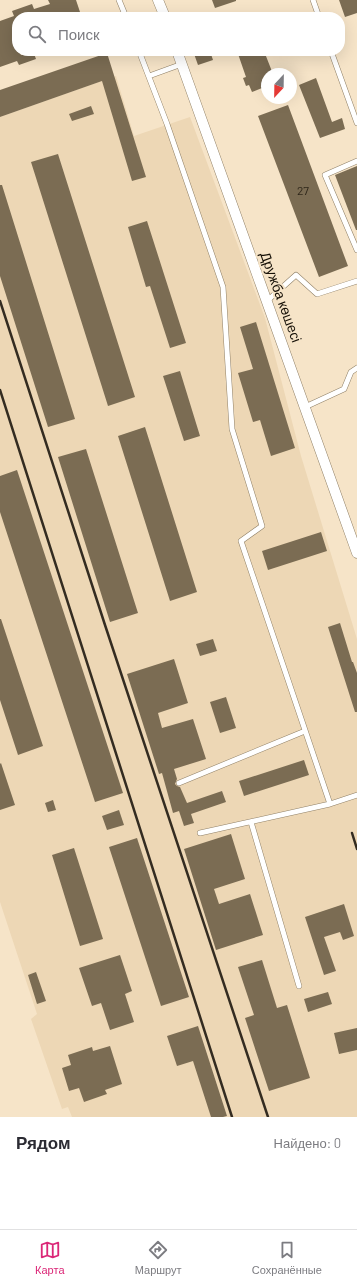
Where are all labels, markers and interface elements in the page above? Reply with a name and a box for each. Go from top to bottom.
search box [12,12,345,56]
icon: search [26,23,48,45]
text: Поиск [58,25,100,43]
north arrow [261,68,297,104]
house number: 27 [297,183,309,197]
street label: Дружба көшесі [257,249,306,344]
text: Рядом [16,1132,71,1152]
text: Найдено: 0 [274,1135,341,1151]
tab: Карта [35,1239,65,1276]
tab: Маршрут [135,1239,182,1276]
tab: Сохранённые [252,1239,322,1276]

